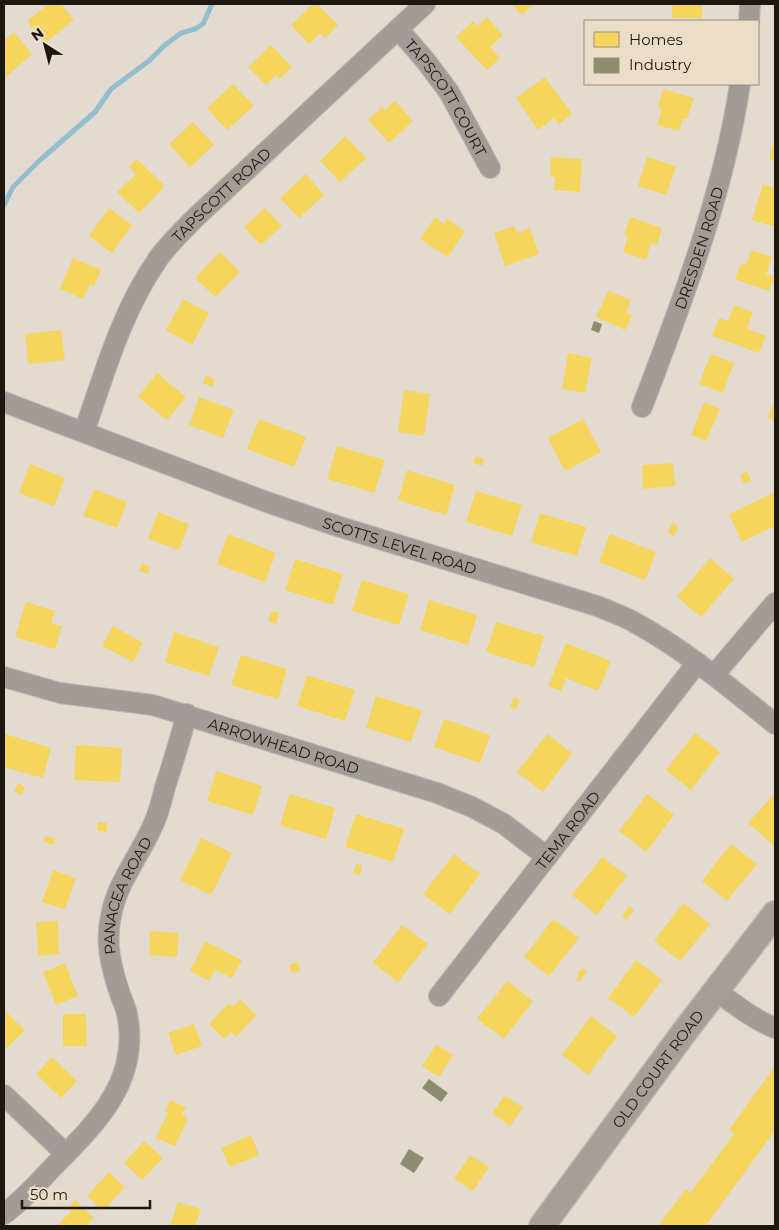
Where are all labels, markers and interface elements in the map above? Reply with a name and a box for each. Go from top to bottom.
north arrow [20,20,70,70]
legend [584,20,759,85]
text: N [27,24,47,45]
text: Homes [629,30,683,49]
street label: TAPSCOTT COURT [401,35,491,160]
text: Industry [629,55,692,74]
street label: TAPSCOTT ROAD [167,143,274,246]
street label: DRESDEN ROAD [670,185,727,312]
street label: SCOTTS LEVEL ROAD [320,512,479,578]
street label: ARROWHEAD ROAD [206,713,362,778]
street label: TEMA ROAD [531,787,604,873]
street label: PANACEA ROAD [99,833,155,956]
street label: OLD COURT ROAD [608,1006,707,1132]
scale bar [22,1178,150,1210]
text: 50 m [30,1185,68,1204]

